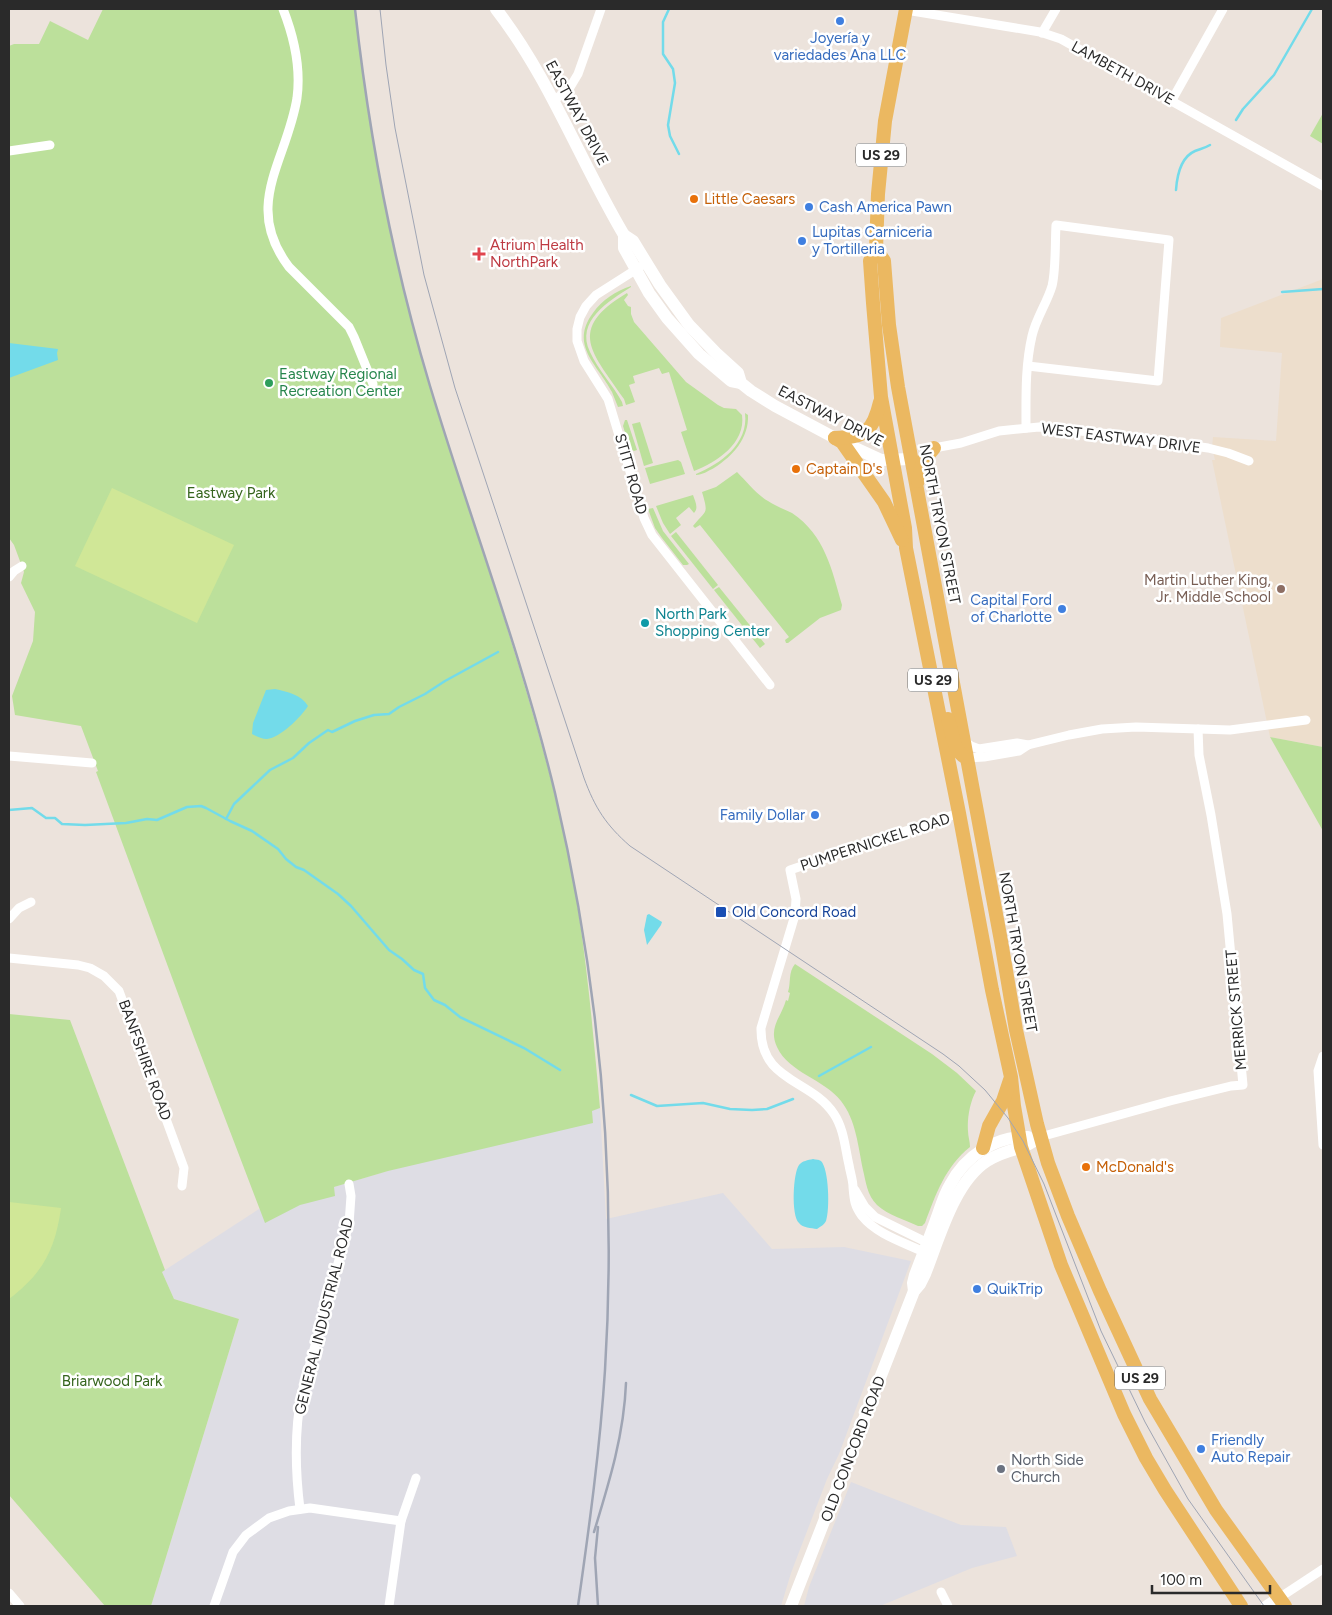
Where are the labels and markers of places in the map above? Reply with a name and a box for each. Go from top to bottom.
marker: Joyería y variedades Ana LLC [834,15,846,27]
place label: Joyería y variedades Ana LLC [774,29,906,64]
place label: Little Caesars [704,190,795,208]
marker: Little Caesars [688,193,700,205]
place label: Cash America Pawn [819,198,952,216]
marker: Cash America Pawn [803,201,815,213]
place label: Lupitas Carniceria y Tortilleria [812,223,932,258]
marker: Lupitas Carniceria y Tortilleria [796,235,808,247]
place label: Atrium Health NorthPark [490,236,584,271]
marker: Atrium Health NorthPark [472,247,486,261]
place label: Eastway Regional Recreation Center [279,365,402,400]
marker: Eastway Regional Recreation Center [263,377,275,389]
place label: Captain D's [806,460,882,478]
marker: Captain D's [790,463,802,475]
place label: Martin Luther King, Jr. Middle School [1144,571,1271,606]
marker: Martin Luther King, Jr. Middle School [1275,583,1287,595]
place label: Capital Ford of Charlotte [970,591,1052,626]
marker: Capital Ford of Charlotte [1056,603,1068,615]
place label: North Park Shopping Center [655,605,770,640]
marker: North Park Shopping Center [639,617,651,629]
place label: Family Dollar [720,806,805,824]
marker: Family Dollar [809,809,821,821]
place label: Old Concord Road [732,903,856,921]
marker: Old Concord Road [714,905,728,919]
place label: McDonald's [1096,1158,1174,1176]
marker: McDonald's [1080,1161,1092,1173]
place label: QuikTrip [987,1280,1043,1298]
marker: QuikTrip [971,1283,983,1295]
place label: Friendly Auto Repair [1211,1431,1290,1466]
marker: Friendly Auto Repair [1195,1443,1207,1455]
place label: North Side Church [1011,1451,1084,1486]
marker: North Side Church [995,1463,1007,1475]

